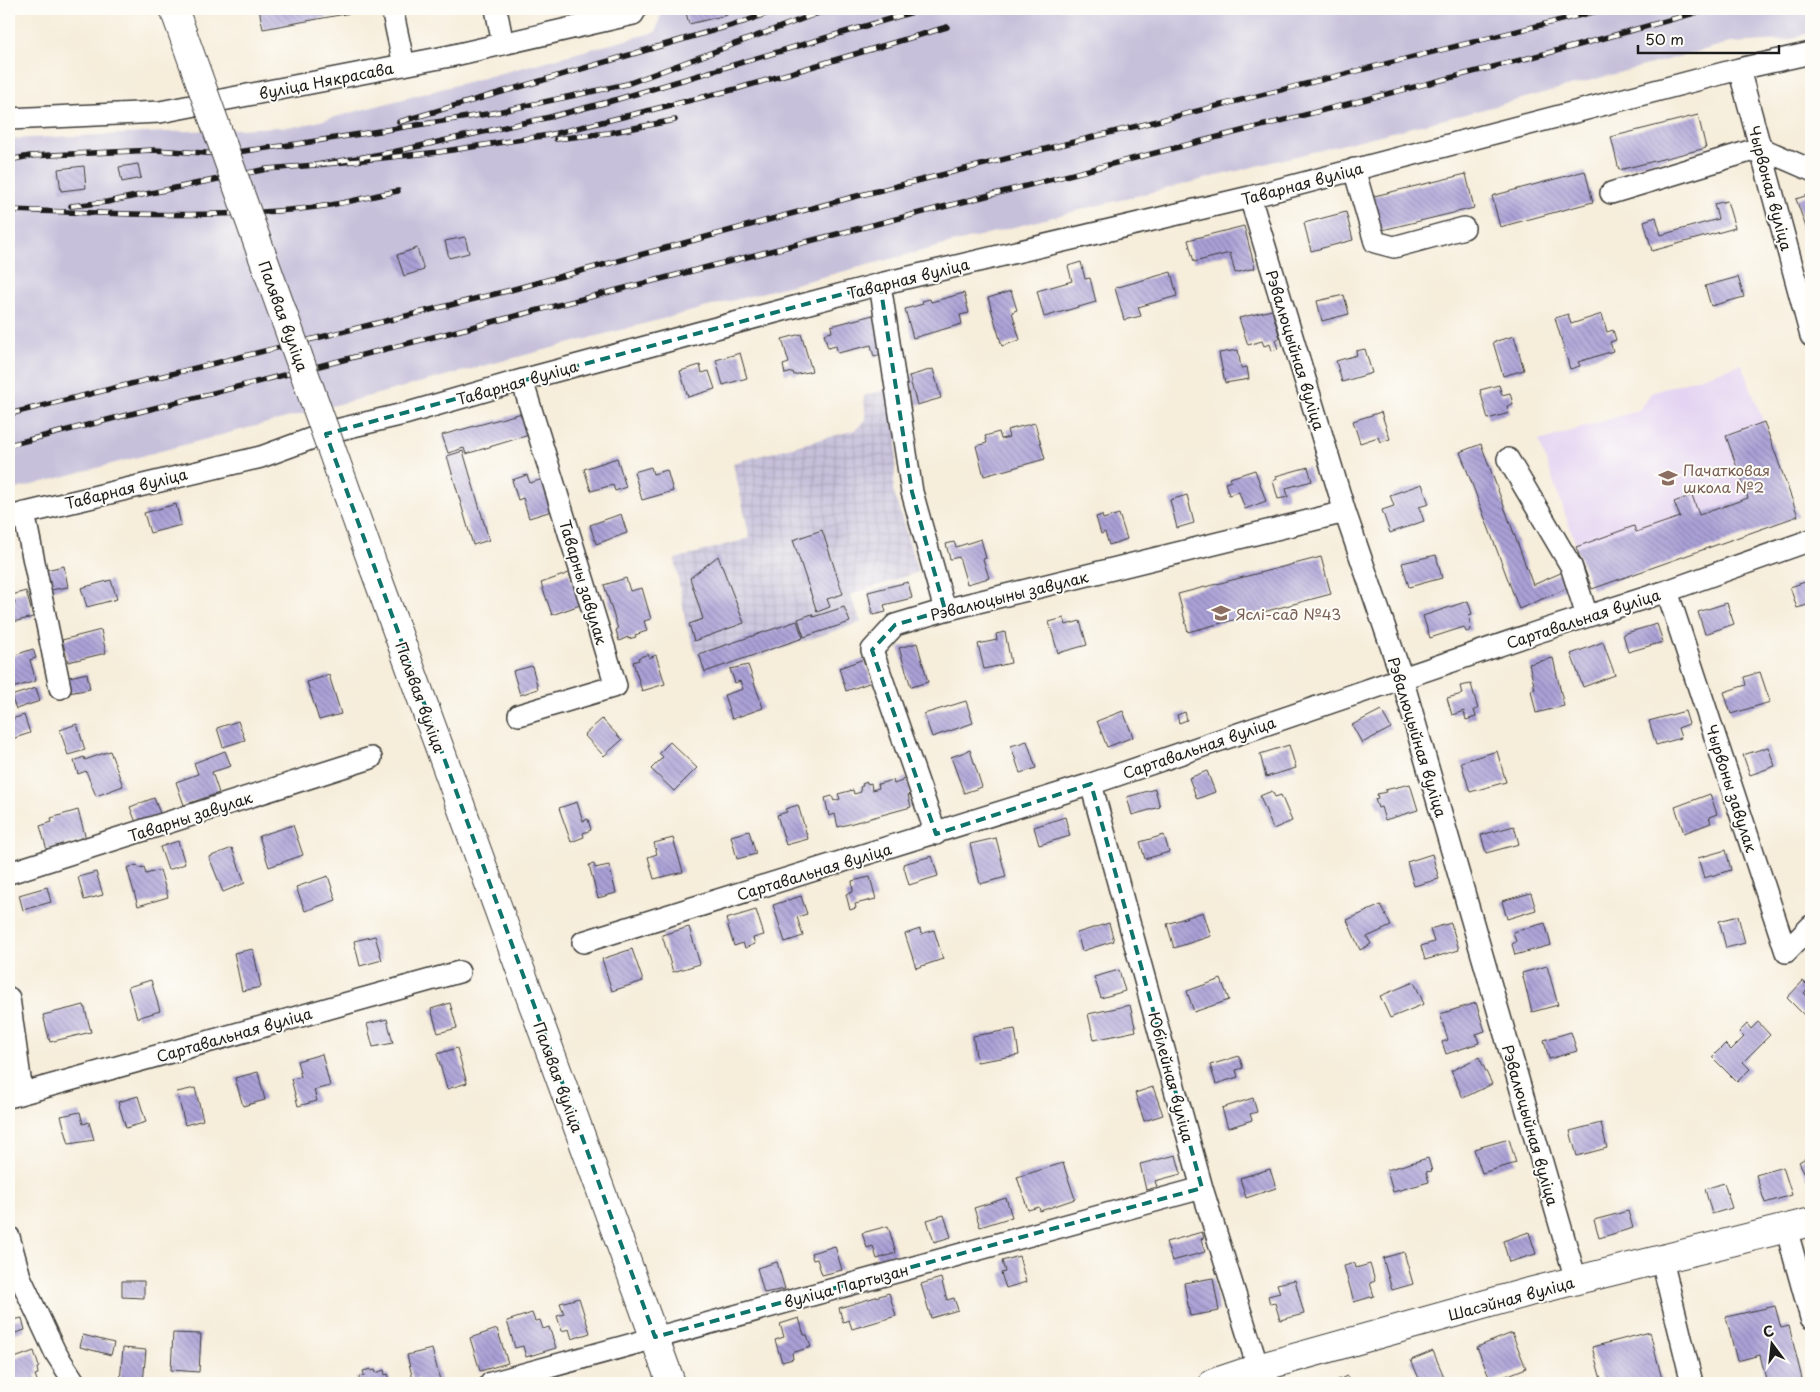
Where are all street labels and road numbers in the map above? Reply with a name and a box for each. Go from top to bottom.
street label: вуліца Някрасава [257,56,396,104]
street label: Чырвоная вуліца [1743,123,1799,254]
street label: Таварная вуліца [1238,155,1366,210]
street label: Таварная вуліца [844,251,972,304]
street label: Палявая вуліца [253,257,315,375]
street label: Рэвалюцыйная вуліца [1261,267,1332,434]
street label: Таварная вуліца [454,353,581,410]
street label: Таварная вуліца [62,461,190,514]
street label: Таварны завулак [554,517,614,647]
street label: Рэвалюцыны завулак [928,564,1090,626]
street label: Сартавальная вуліца [1503,582,1664,654]
street label: Палявая вуліца [390,638,452,756]
street label: Рэвалюцыйная вуліца [1383,654,1454,821]
street label: Сартавальная вуліца [1119,710,1279,784]
street label: Чырвоны завулак [1700,721,1764,855]
street label: Таварны завулак [125,785,255,847]
street label: Сартавальная вуліца [734,836,895,905]
street label: Сартавальная вуліца [154,1001,315,1067]
street label: Юбілейная вуліца [1143,1009,1201,1146]
street label: Палявая вуліца [528,1018,590,1136]
street label: Рэвалюцыйная вуліца [1497,1042,1565,1209]
street label: вуліца Партызан [781,1257,911,1313]
street label: Шасэйная вуліца [1445,1270,1578,1326]

